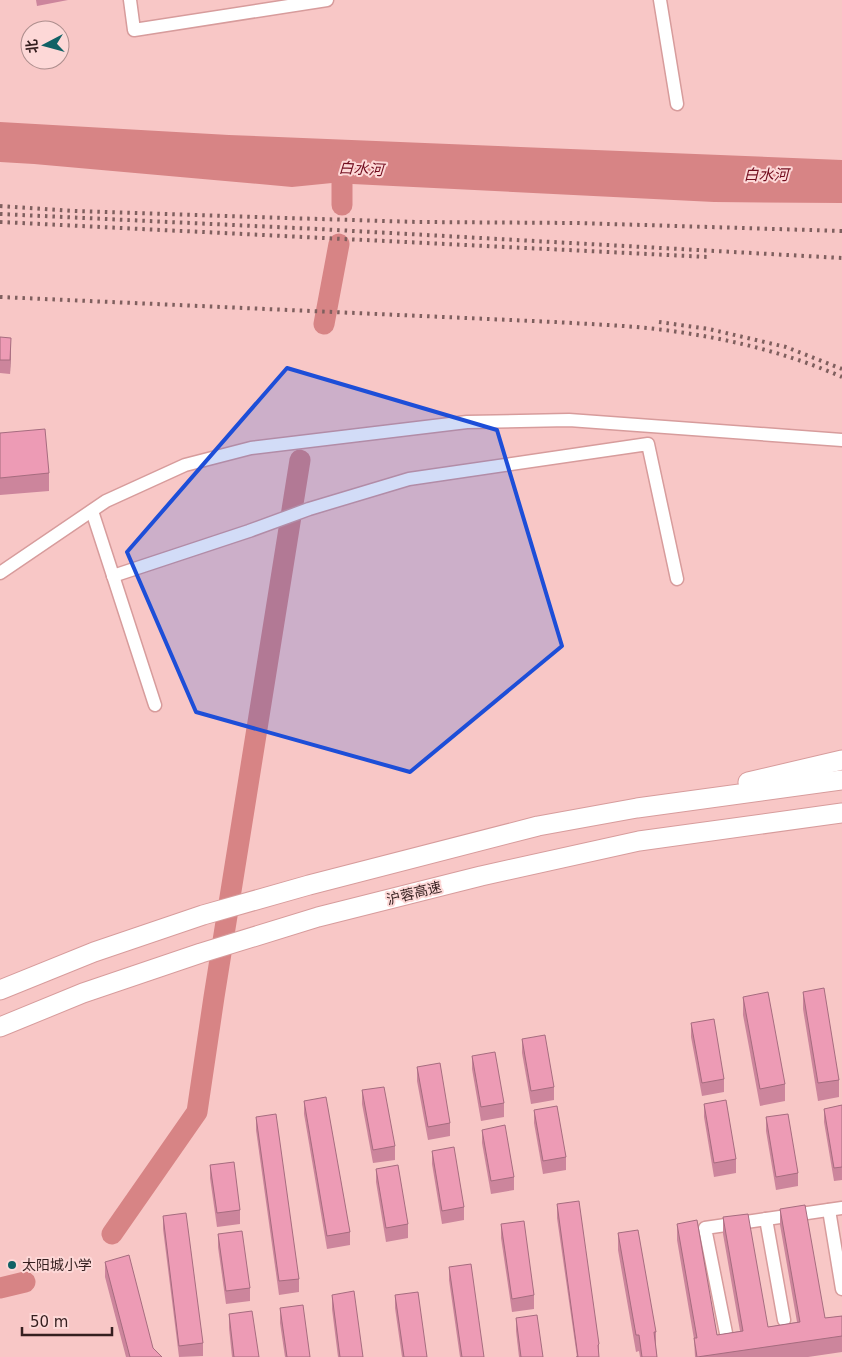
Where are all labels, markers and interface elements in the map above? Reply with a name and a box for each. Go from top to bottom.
north arrow [20,20,70,70]
text: 北 [23,39,41,54]
water label: 白水河 [338,159,387,179]
water label: 白水河 [743,166,791,184]
street label: 沪蓉高速 [385,878,443,908]
place label: 太阳城小学 [22,1257,92,1273]
marker: 太阳城小学 [6,1259,18,1271]
scale bar [22,1304,112,1336]
text: 50 m [30,1313,68,1331]

